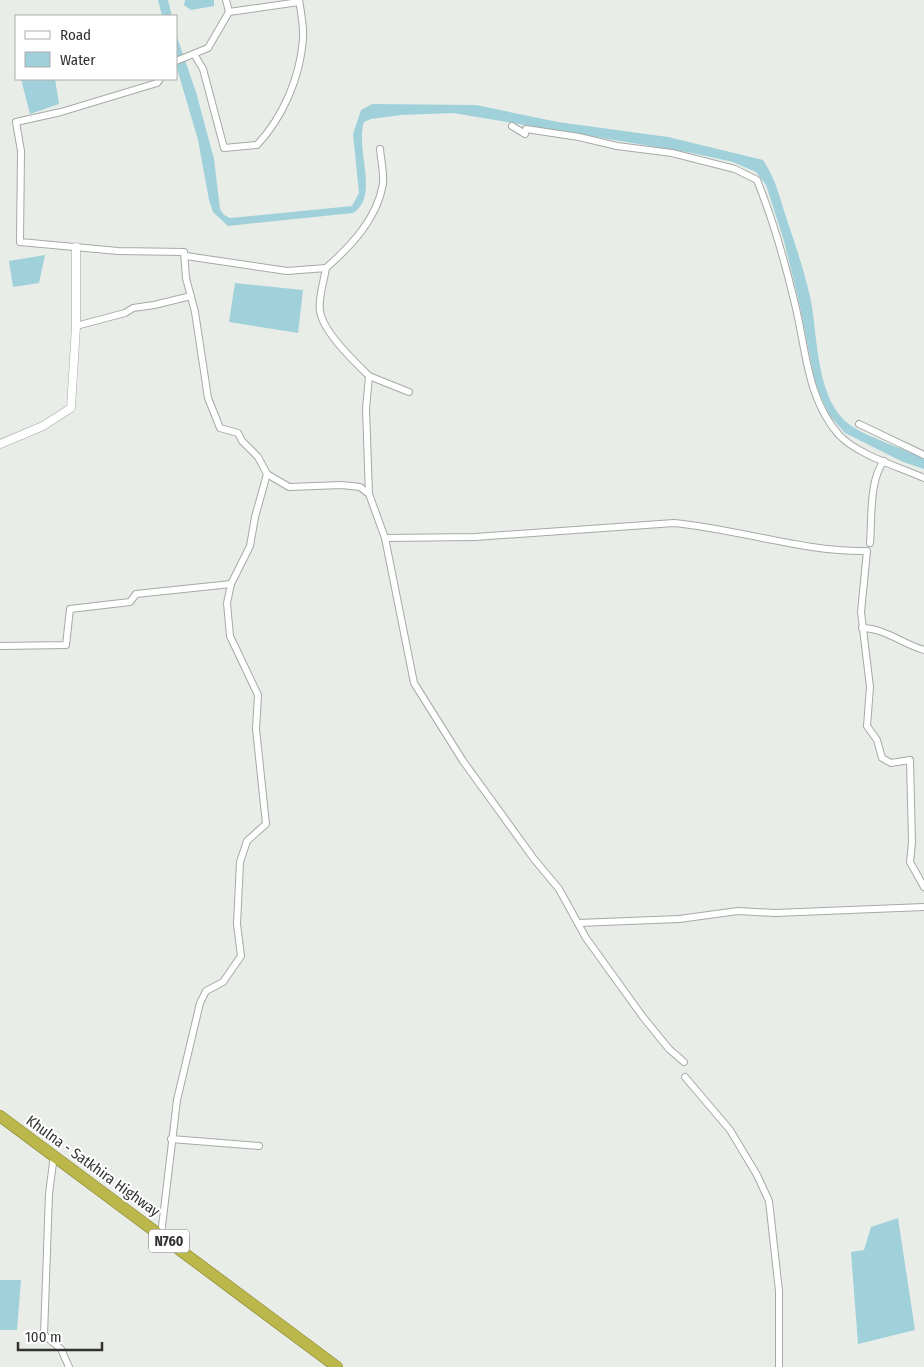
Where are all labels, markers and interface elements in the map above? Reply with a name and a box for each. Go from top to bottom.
legend [15,15,178,80]
text: Road [60,26,91,44]
text: Water [60,51,96,69]
street label: Khulna - Satkhira Highway [23,1111,164,1221]
road number: N760 [149,1230,189,1252]
scale bar [18,1320,101,1352]
text: 100 m [25,1328,62,1346]

